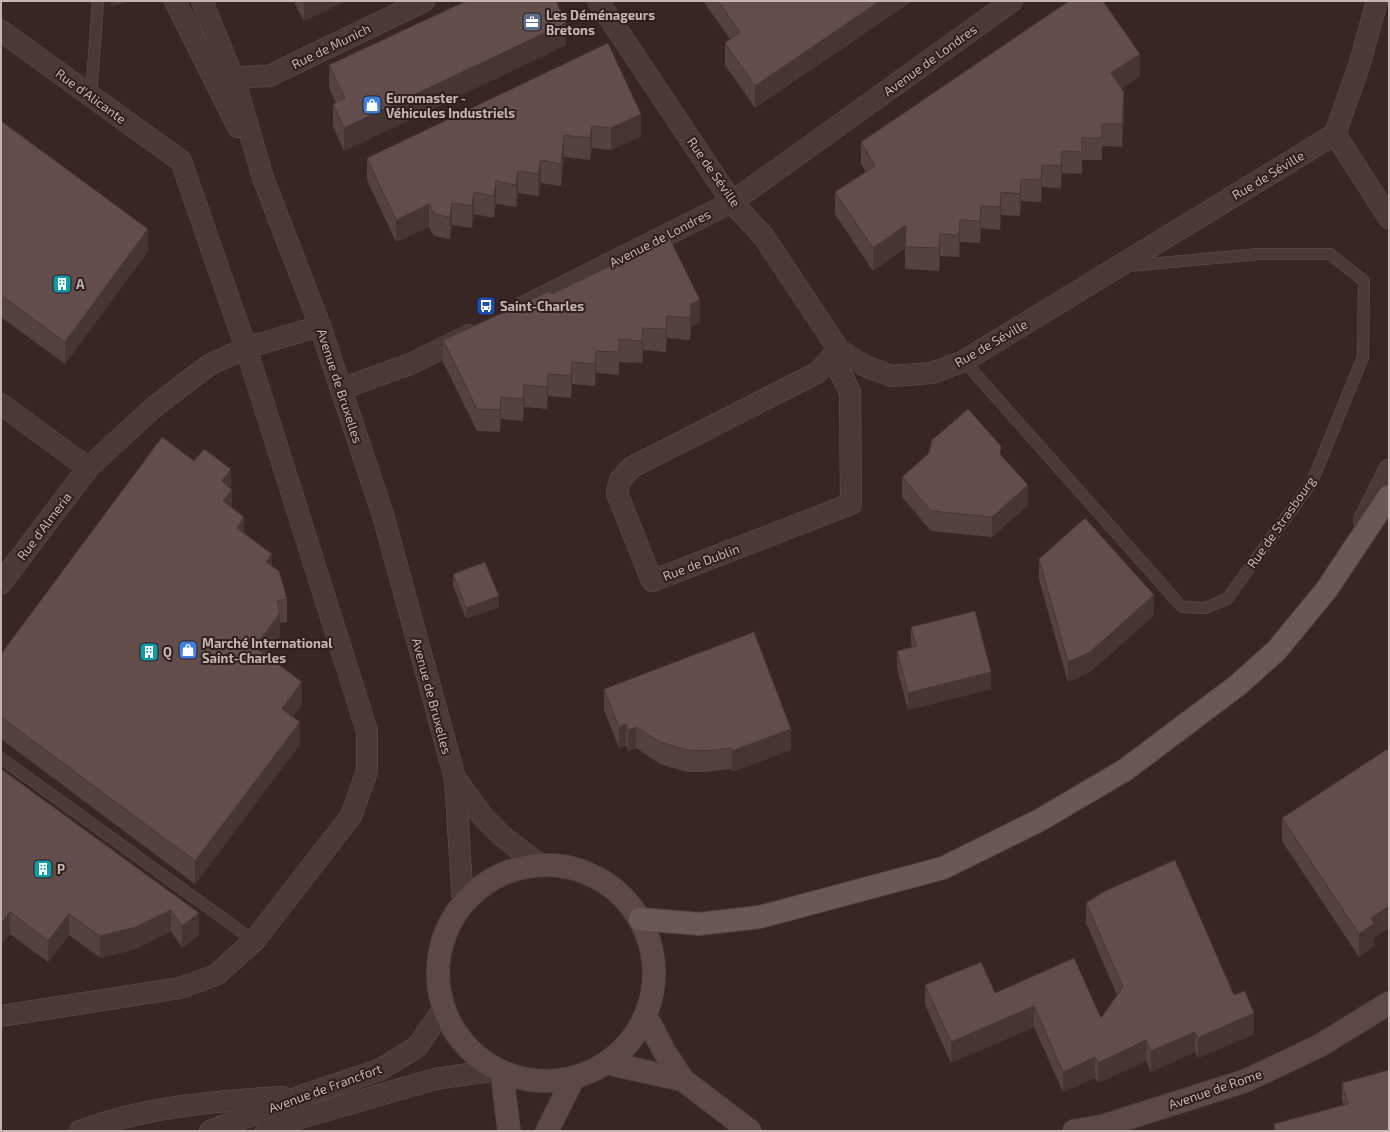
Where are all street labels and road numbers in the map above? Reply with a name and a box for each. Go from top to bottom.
street label: Rue de Munich [289,20,373,72]
street label: Avenue de Londres [880,21,980,99]
street label: Rue d'Alicante [53,65,129,127]
street label: Rue de Séville [684,134,744,210]
street label: Rue de Séville [1229,147,1307,203]
street label: Avenue de Londres [607,206,713,270]
street label: Rue de Séville [952,316,1030,370]
street label: Avenue de Bruxelles [314,327,366,445]
street label: Rue de Strasbourg [1243,473,1319,571]
street label: Rue d'Almeria [13,489,75,563]
street label: Rue de Dublin [660,540,742,584]
street label: Avenue de Bruxelles [409,636,455,756]
street label: Avenue de Francfort [266,1060,384,1116]
street label: Avenue de Rome [1166,1066,1264,1112]

